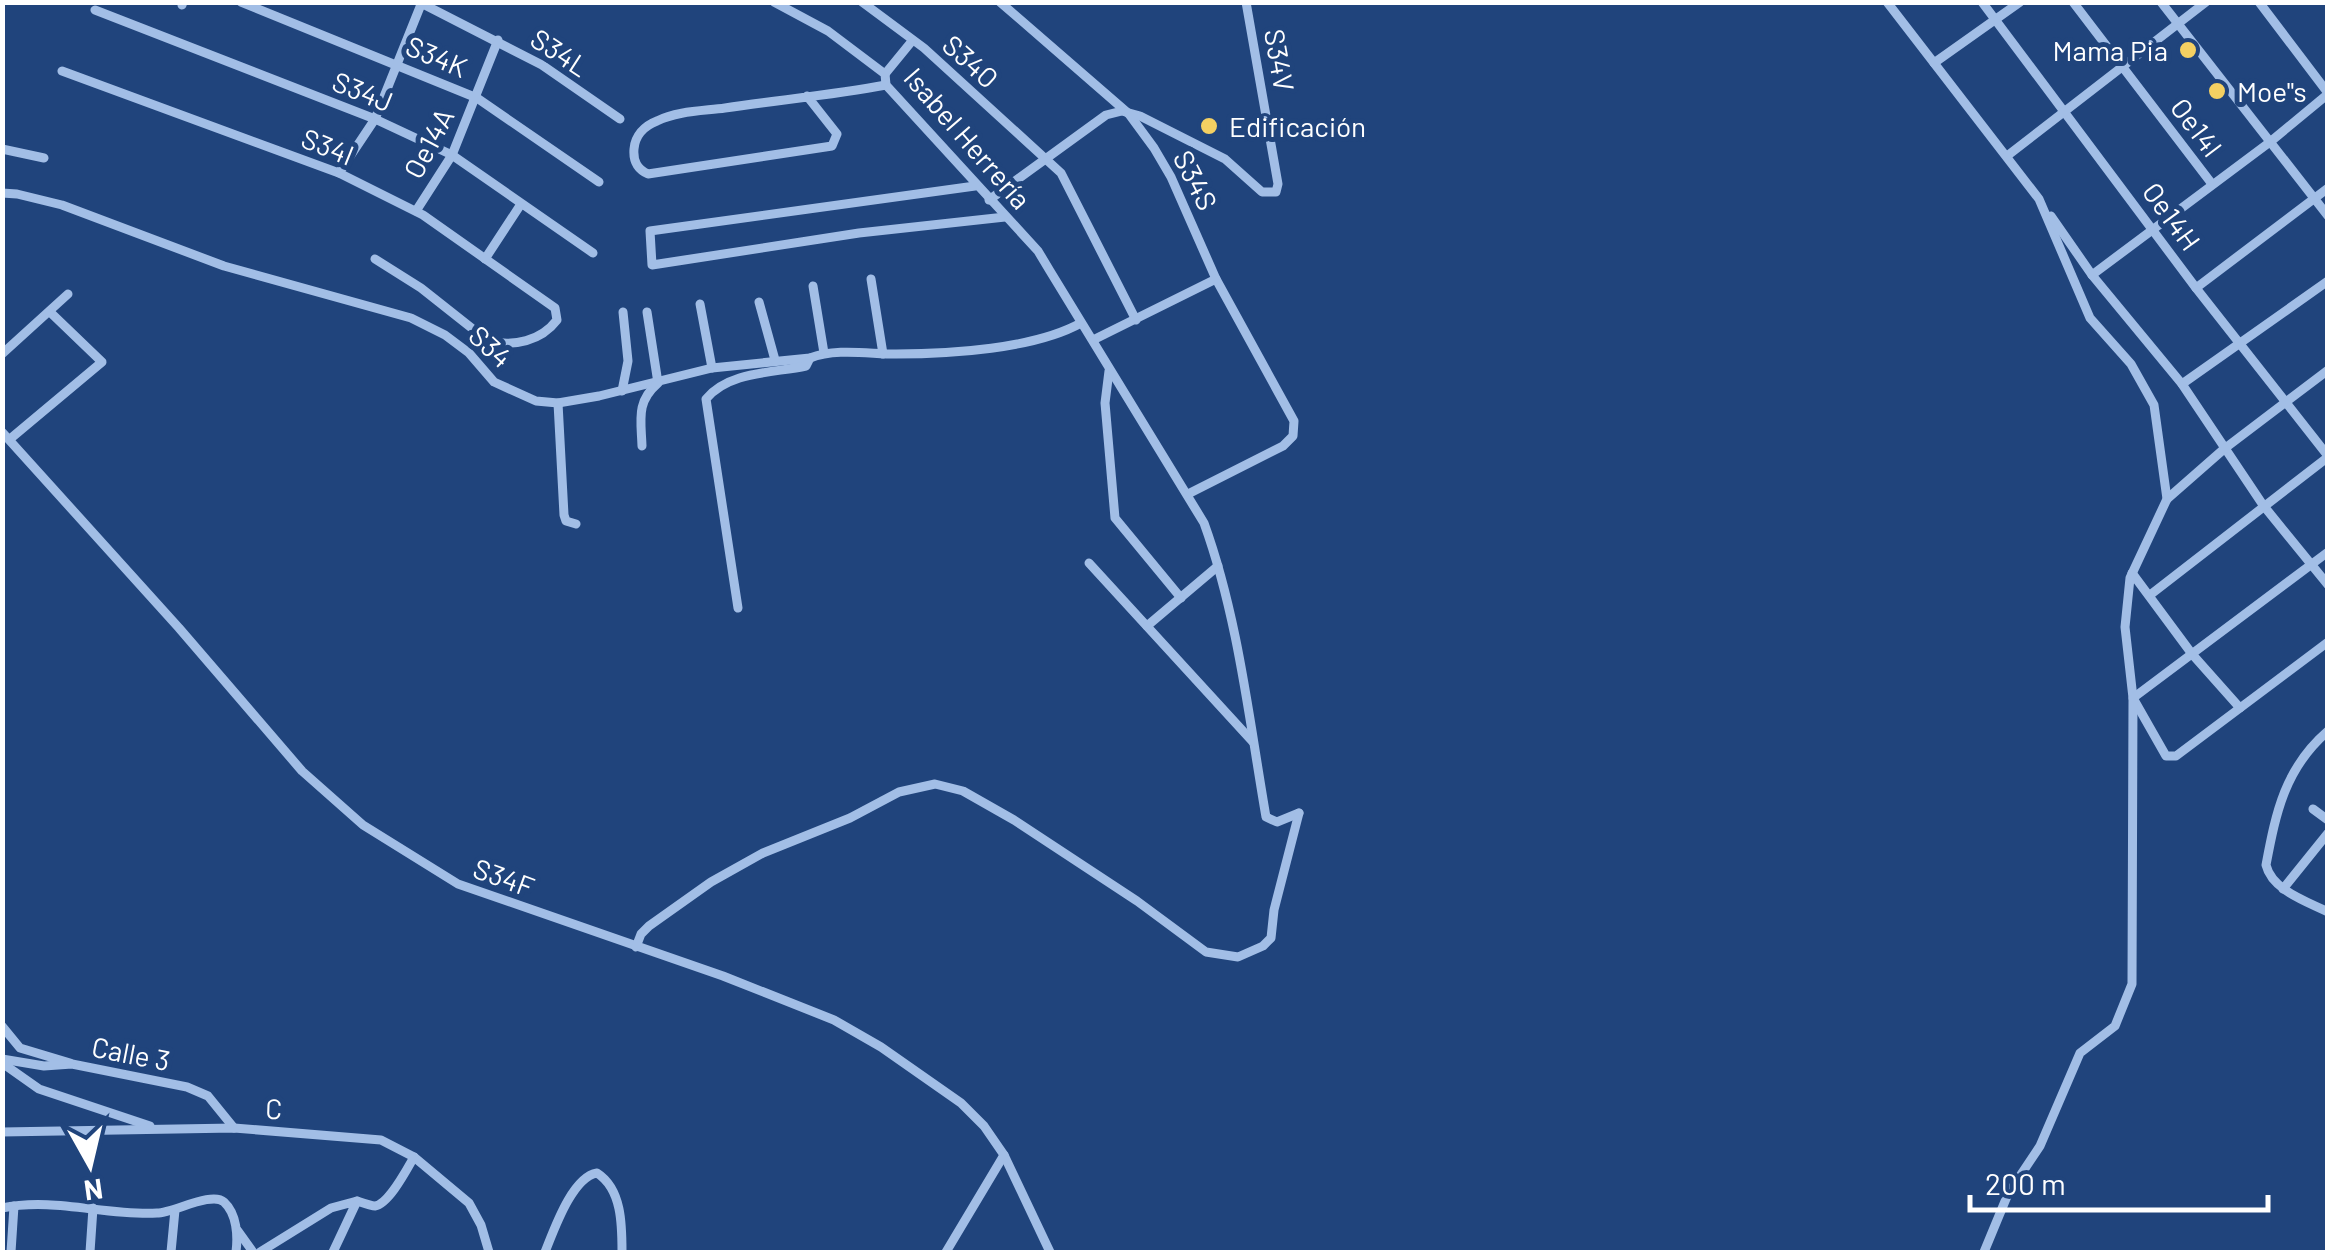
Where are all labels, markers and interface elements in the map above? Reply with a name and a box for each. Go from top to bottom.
street label: S34L [525,21,595,83]
street label: S34V [1258,26,1302,94]
street label: S34O [936,27,1006,95]
street label: S34K [401,28,473,84]
place label: Mama Pia [2053,33,2168,67]
marker: Mama Pia [2177,39,2199,61]
street label: Isabel Herrería [897,60,1039,216]
street label: S34J [328,64,398,118]
place label: Moe"s [2237,74,2307,108]
marker: Moe"s [2206,80,2228,102]
street label: Oe14I [2164,91,2230,163]
street label: Oe14A [395,102,461,184]
place label: Edificación [1229,109,1366,143]
marker: Edificación [1198,115,1220,137]
street label: S34I [297,120,359,172]
street label: S34S [1167,144,1225,216]
street label: Oe14H [2136,175,2208,257]
street label: S34 [463,318,519,374]
street label: S34F [469,850,539,904]
street label: Calle 3 [89,1029,173,1077]
street label: C [265,1091,283,1125]
north arrow [40,1115,140,1215]
scale bar [1970,1150,2268,1212]
text: 200 m [1985,1165,2066,1201]
text: N [82,1173,105,1209]

